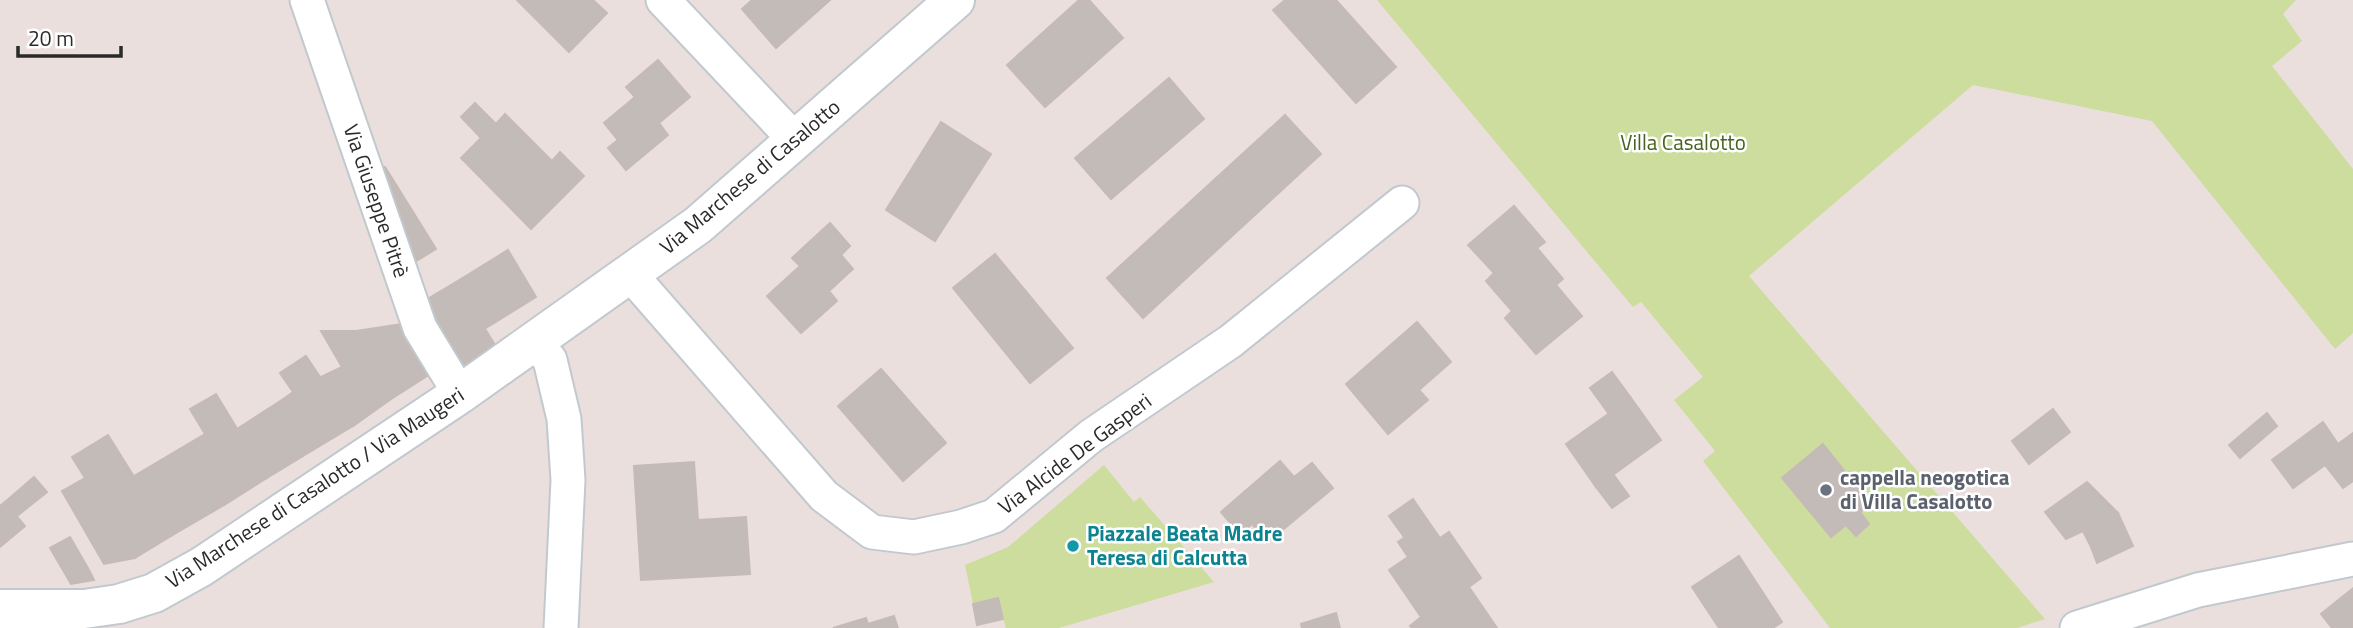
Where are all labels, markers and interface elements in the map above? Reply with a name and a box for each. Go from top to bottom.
scale bar [18,14,121,58]
text: 20 m [28,22,74,54]
street label: Via Marchese di Casalotto [652,91,847,262]
street label: Via Giuseppe Pitrè [336,120,418,282]
park label: Villa Casalotto [1620,126,1746,158]
street label: Via Marchese di Casalotto / Via Maugeri [159,378,470,596]
street label: Via Alcide De Gasperi [991,385,1158,522]
place label: cappella neogotica di Villa Casalotto [1840,461,2010,517]
marker: cappella neogotica di Villa Casalotto [1818,482,1834,498]
place label: Piazzale Beata Madre Teresa di Calcutta [1087,517,1282,573]
marker: Piazzale Beata Madre Teresa di Calcutta [1065,538,1081,554]

